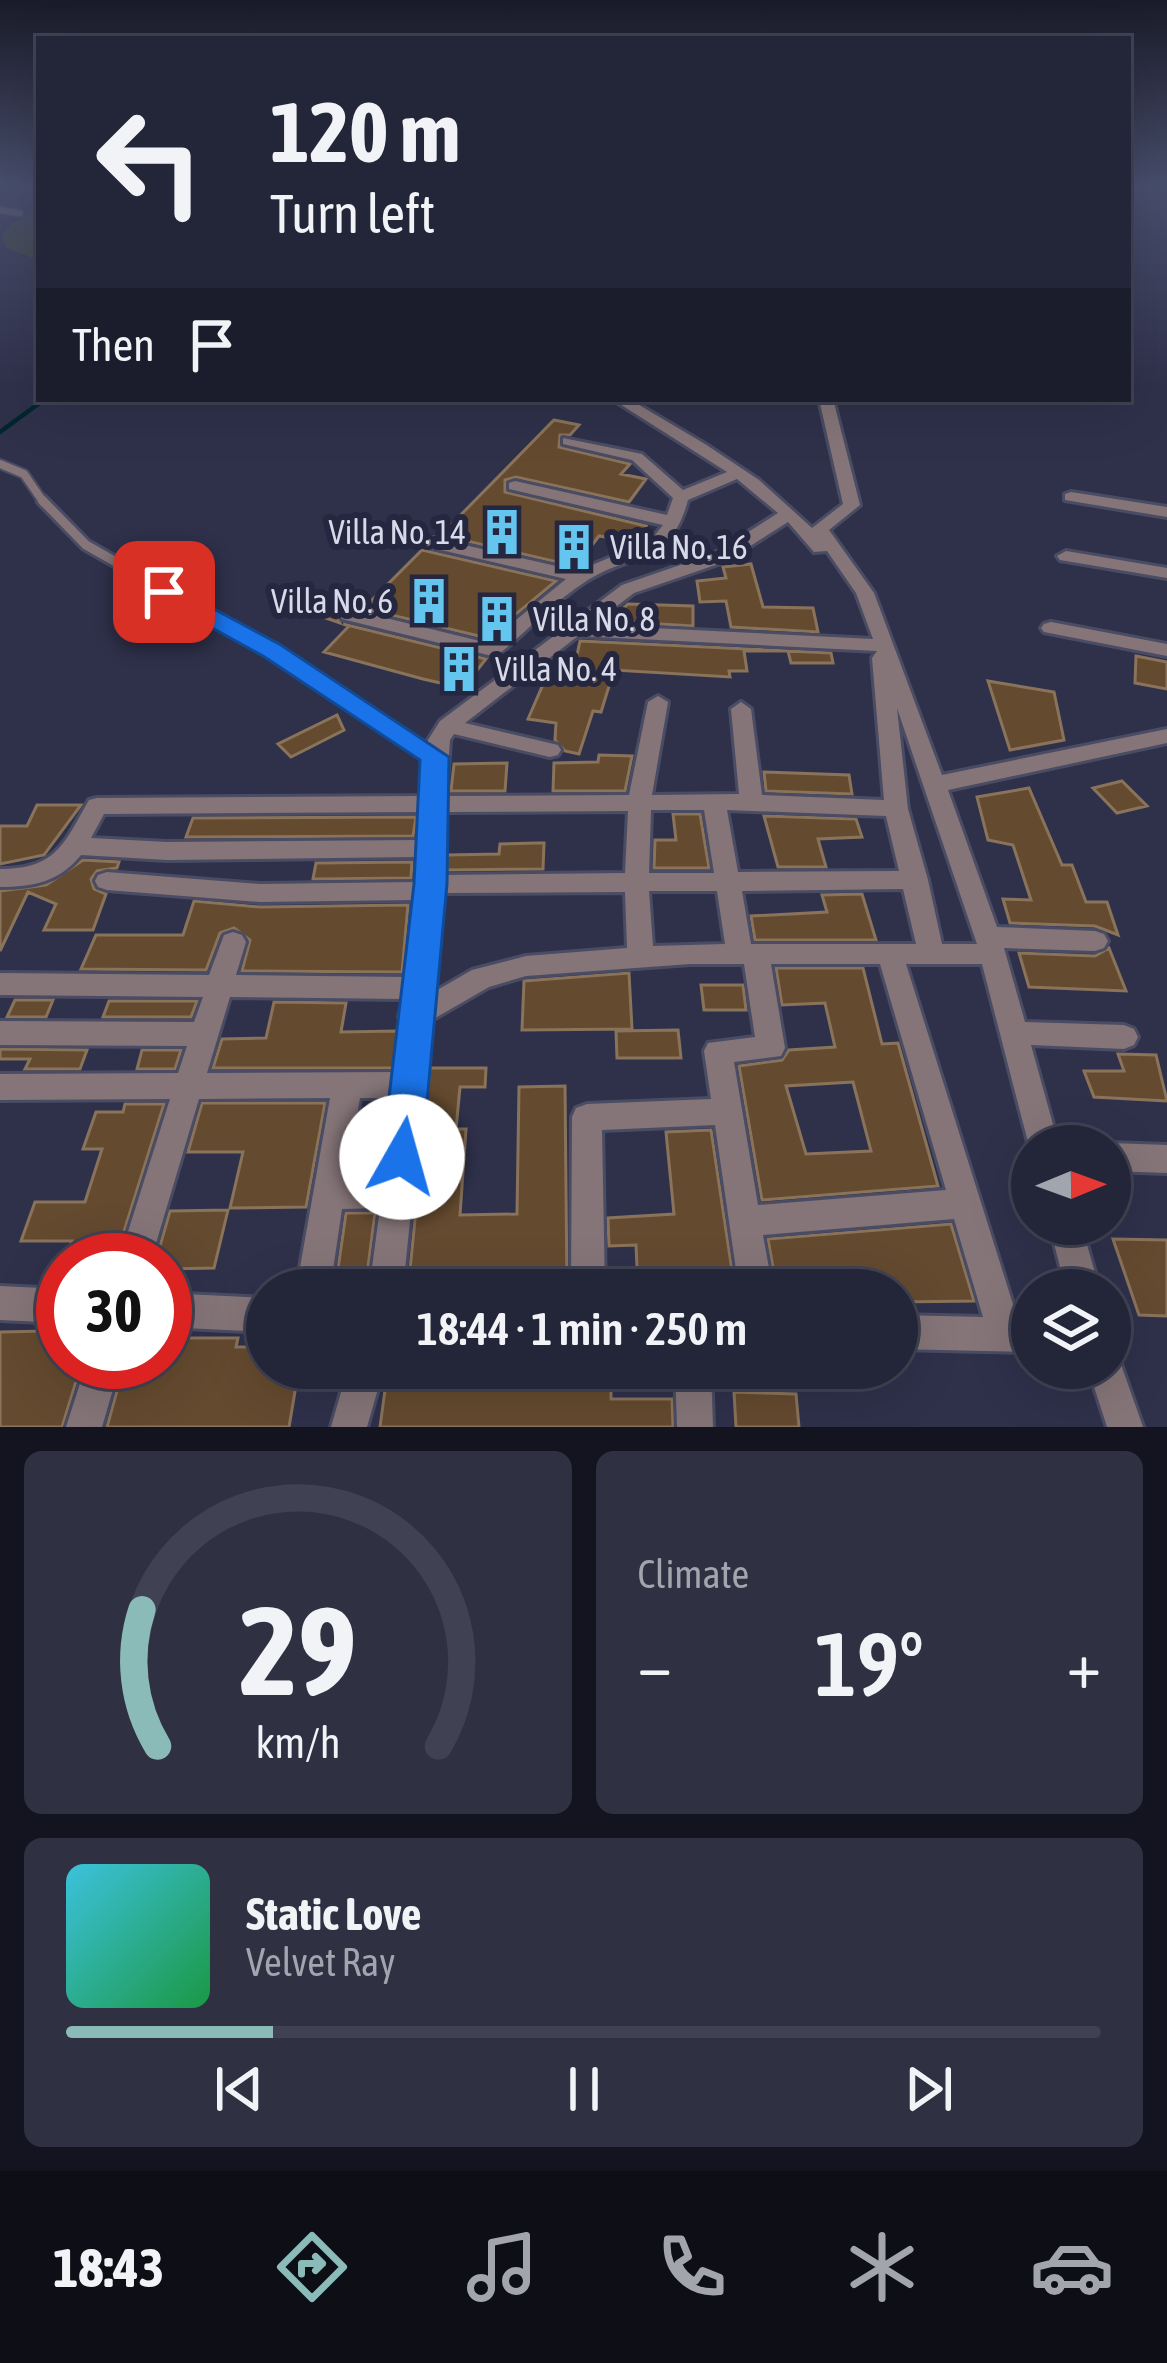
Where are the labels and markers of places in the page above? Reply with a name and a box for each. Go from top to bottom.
building icon: Villa No. 14 [477,507,527,557]
place label: Villa No. 14 [328,513,466,551]
building icon: Villa No. 16 [549,522,599,572]
place label: Villa No. 16 [610,528,748,566]
pin [113,541,215,643]
building icon: Villa No. 6 [404,576,454,626]
place label: Villa No. 6 [271,582,393,620]
building icon: Villa No. 8 [472,594,522,644]
place label: Villa No. 8 [533,600,655,638]
building icon: Villa No. 4 [434,644,484,694]
place label: Villa No. 4 [495,650,617,688]

